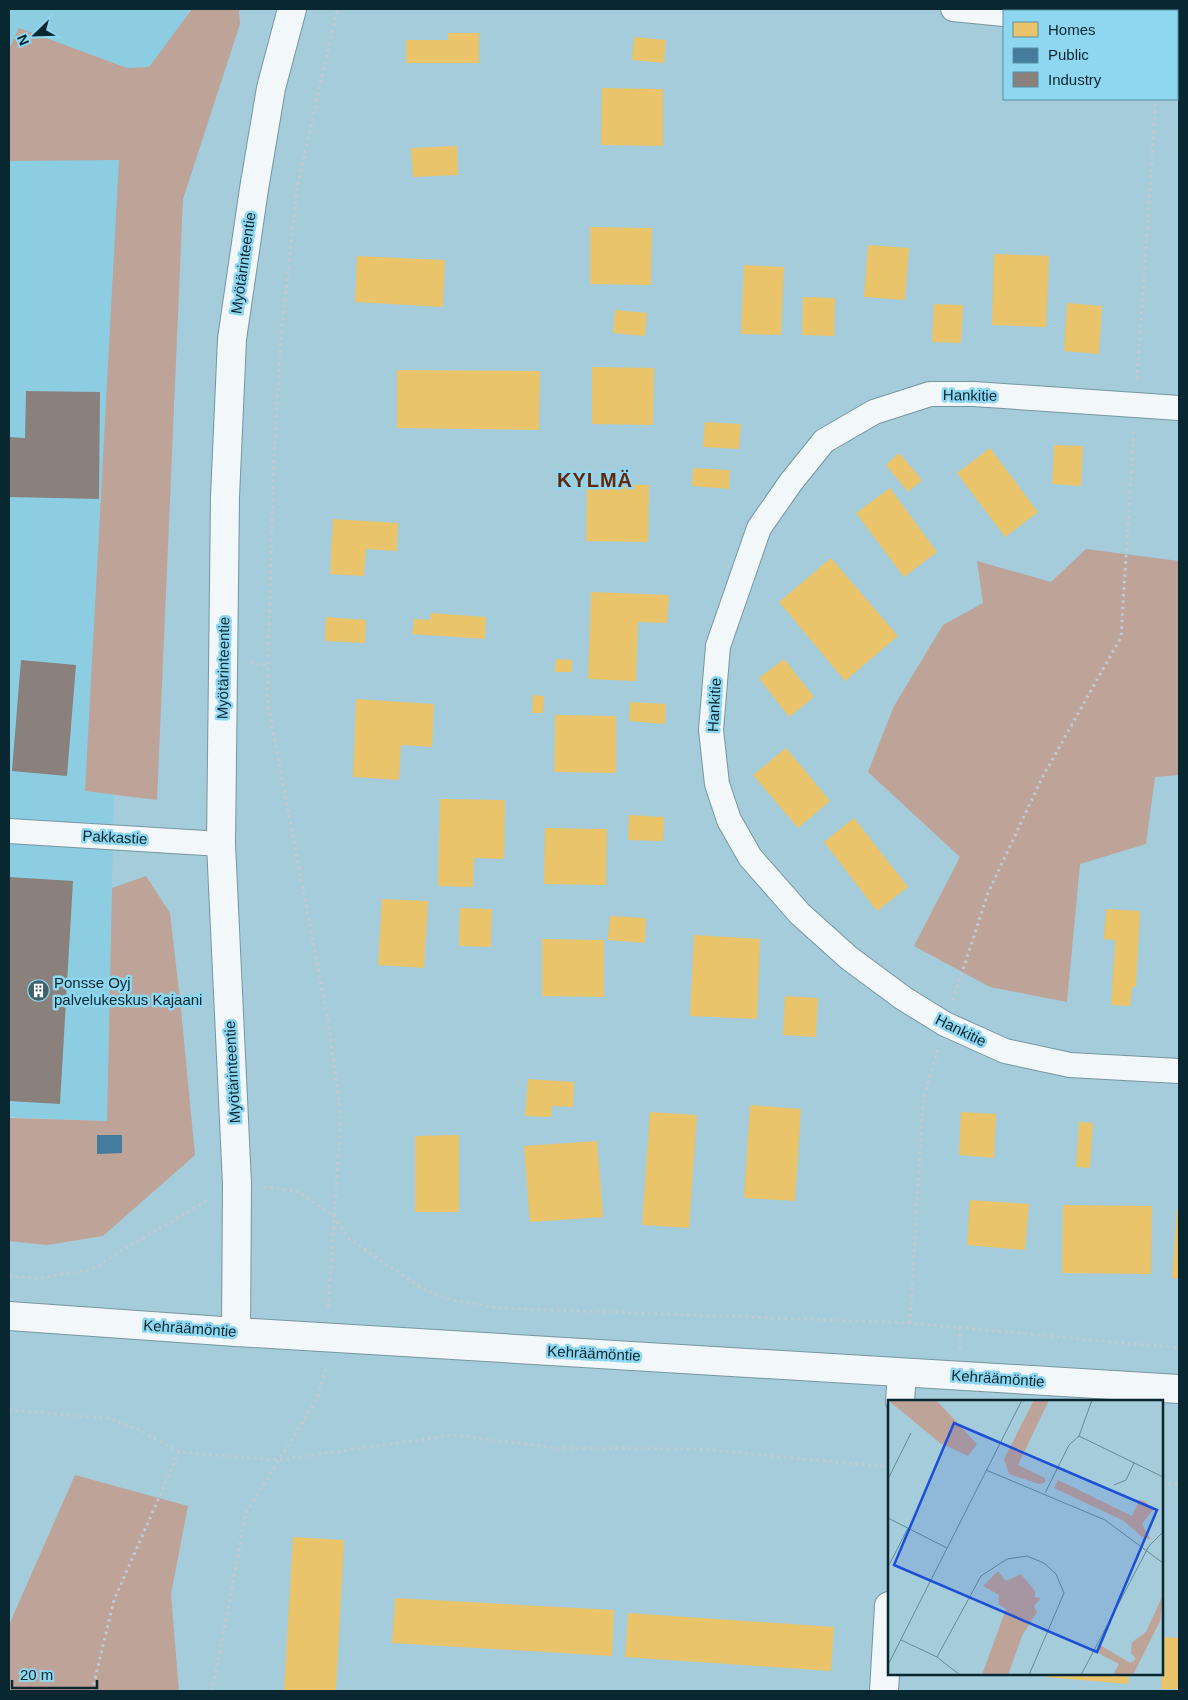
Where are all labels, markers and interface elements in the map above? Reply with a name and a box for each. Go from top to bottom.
north arrow [10,10,60,60]
legend [1003,10,1178,100]
text: Homes [1048,21,1096,38]
text: N [14,32,32,48]
text: Public [1048,46,1089,63]
text: Industry [1048,71,1102,88]
street label: Myötärinteentie [227,211,259,315]
street label: Hankitie [943,386,997,404]
district label: KYLMÄ [557,469,633,491]
street label: Myötärinteentie [214,617,232,719]
street label: Hankitie [704,677,724,733]
street label: Pakkastie [82,827,148,847]
place label: Ponsse Oyj palvelukeskus Kajaani [54,974,202,1008]
building icon: Ponsse Oyj palvelukeskus Kajaani [26,979,50,1003]
street label: Hankitie [933,1010,989,1050]
street label: Myötärinteentie [221,1020,243,1124]
street label: Kehräämöntie [143,1316,237,1340]
street label: Kehräämöntie [547,1342,641,1364]
street label: Kehräämöntie [951,1366,1045,1390]
inset map [888,1400,1163,1675]
scale bar [12,1658,98,1690]
text: 20 m [20,1666,53,1683]

